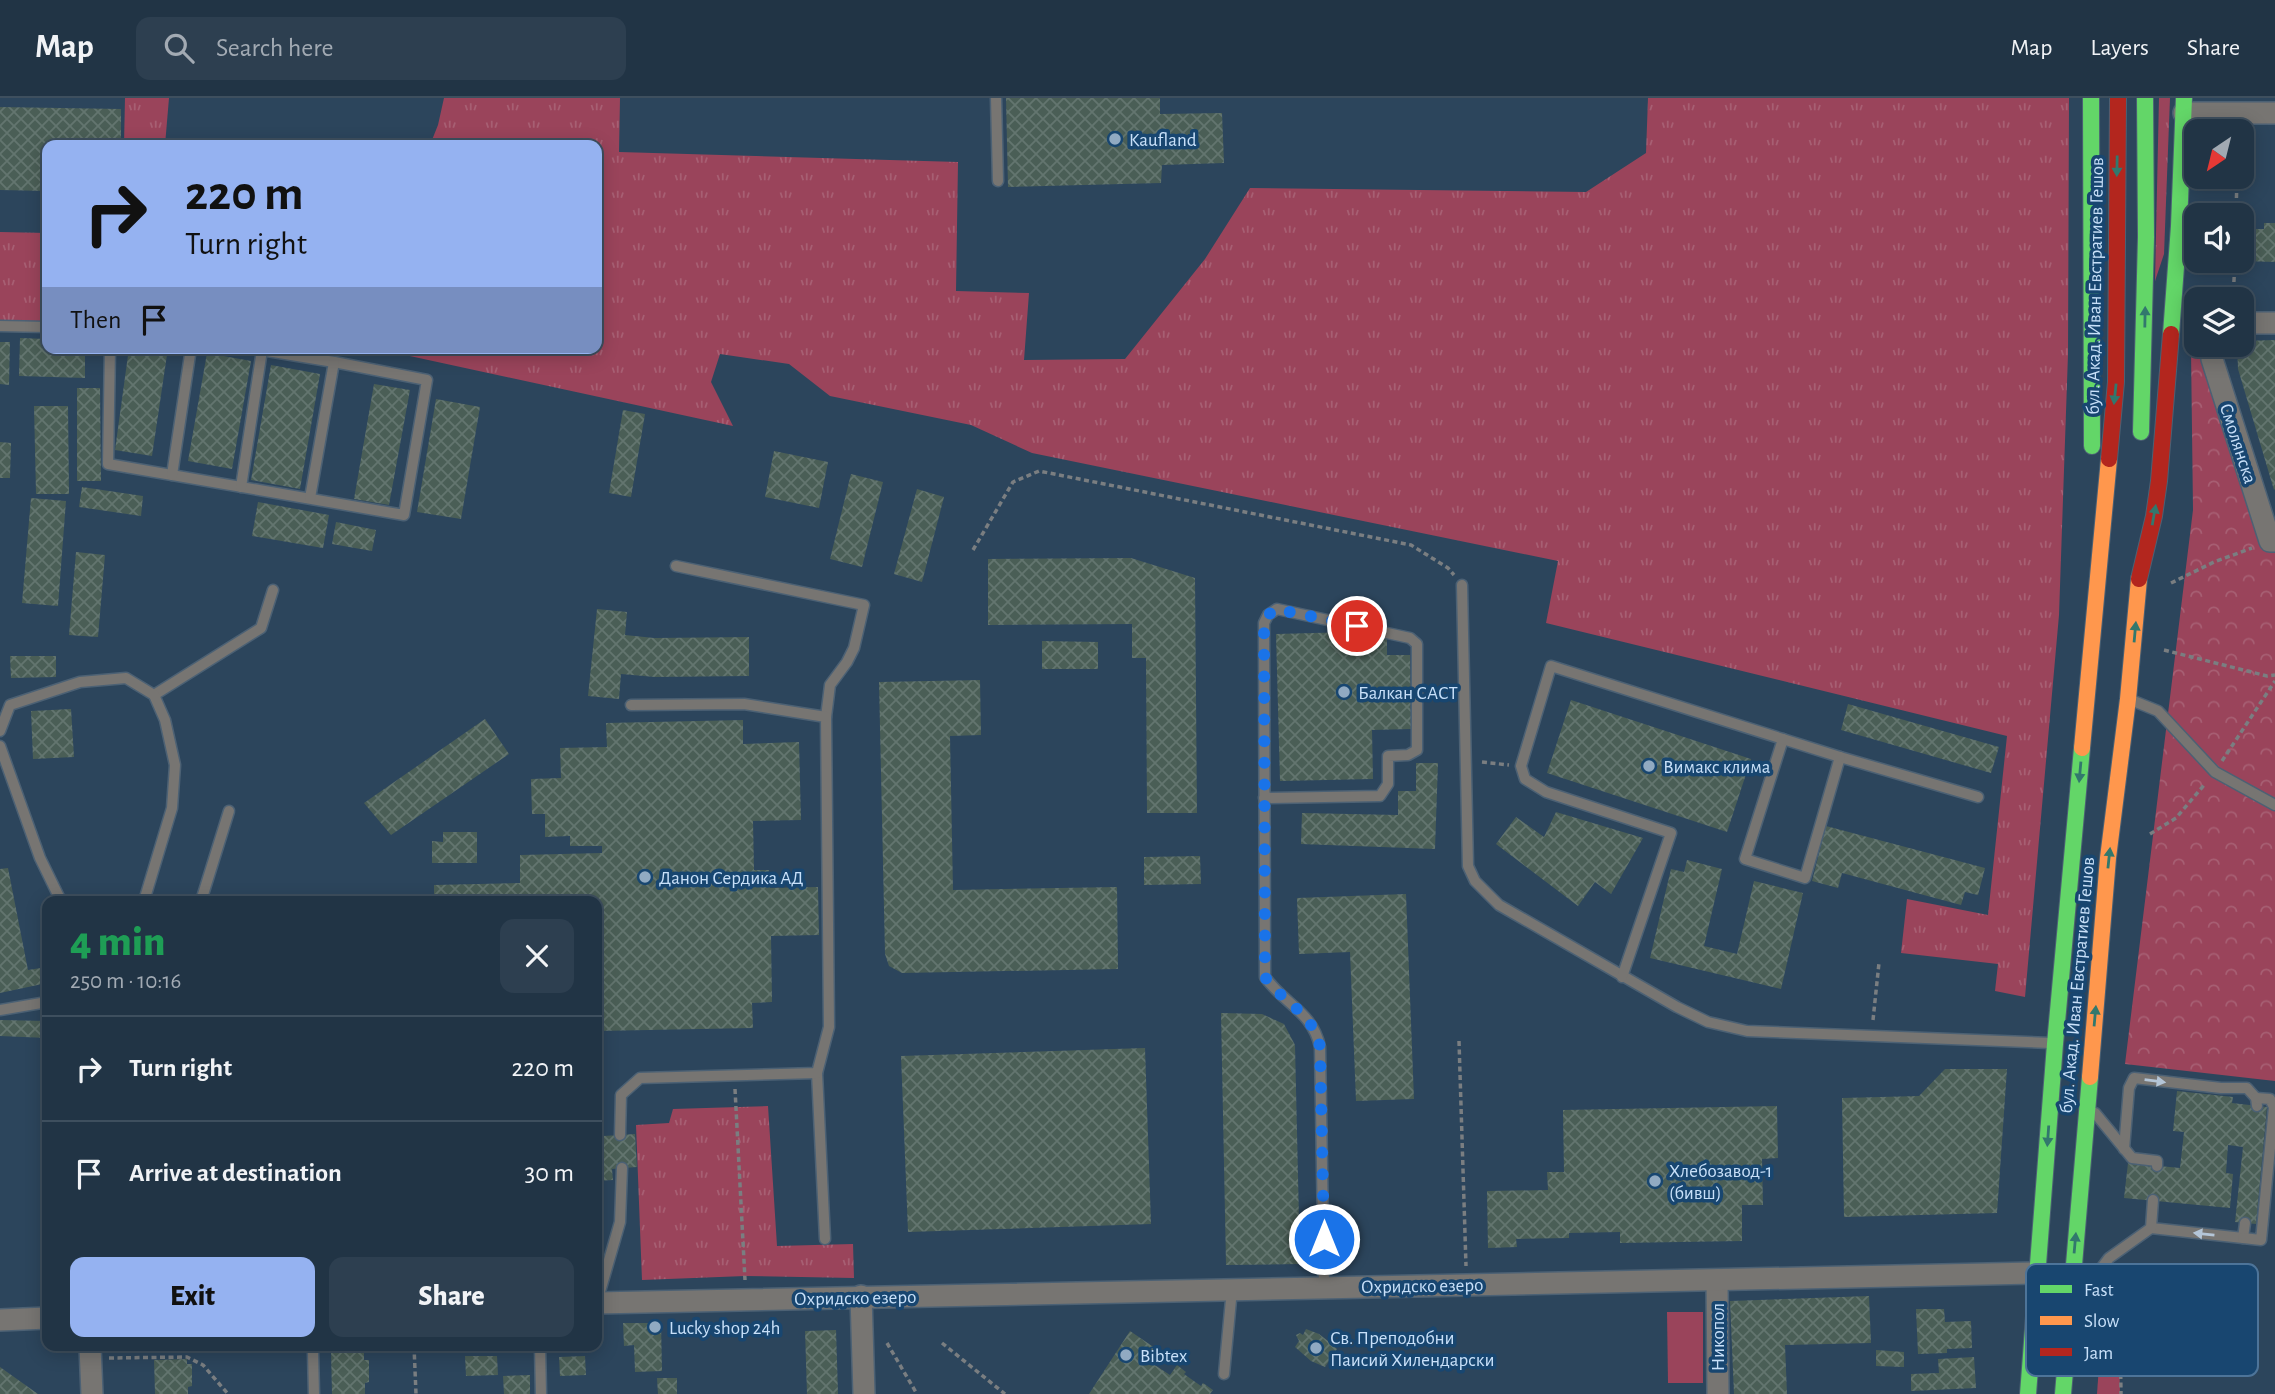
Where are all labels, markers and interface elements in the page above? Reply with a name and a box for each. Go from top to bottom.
search box [136,17,626,80]
icon: search [160,29,198,67]
text: Map [35,31,94,64]
text: Search here [216,35,334,61]
text: Map [2010,36,2052,60]
text: Layers [2090,36,2149,60]
text: Share [2187,36,2240,60]
north arrow [2184,119,2254,189]
map controls [2184,119,2254,357]
marker: Kaufland [1107,131,1123,147]
place label: Kaufland [1129,131,1197,150]
one-way arrow [2112,155,2123,177]
street label: бул. Акад. Иван Евстратиев Гешов [2084,157,2107,415]
icon: right [70,168,161,259]
text: 220 m [185,170,304,219]
button: sound [2184,203,2254,273]
text: Turn right [185,228,307,260]
button: layers [2184,287,2254,357]
icon: arrive [135,301,173,339]
one-way arrow [2139,306,2151,328]
text: Then [70,307,121,333]
one-way arrow [2109,383,2120,405]
street label: Смолянска [2216,401,2260,486]
one-way arrow [2149,504,2160,526]
pin [1327,596,1387,656]
icon: arrive [1338,607,1376,645]
one-way arrow [2129,620,2140,642]
marker: Балкан САСТ [1336,684,1352,700]
place label: Балкан САСТ [1358,684,1458,703]
marker: Вимакс клима [1641,758,1657,774]
place label: Вимакс клима [1663,758,1771,777]
one-way arrow [2074,761,2085,783]
one-way arrow [2103,846,2114,868]
street label: бул. Акад. Иван Евстратиев Гешов [2057,856,2098,1114]
marker: Данон Сердика АД [637,869,653,885]
place label: Данон Сердика АД [659,869,804,888]
button: close [500,919,574,993]
text: 4 min [70,921,166,963]
text: 250 m · 10:16 [70,970,181,993]
one-way arrow [2090,1005,2101,1027]
icon: right [70,1050,108,1088]
text: Turn right [129,1055,232,1081]
text: 220 m [512,1055,574,1081]
one-way arrow [2144,1075,2166,1086]
one-way arrow [2042,1125,2053,1147]
icon: arrive [70,1155,108,1193]
text: Arrive at destination [129,1160,342,1186]
text: 30 m [524,1160,574,1186]
place label: Хлебозавод-1 (бивш) [1669,1162,1772,1203]
marker: Хлебозавод-1 (бивш) [1647,1173,1663,1189]
position arrow [1287,1202,1361,1276]
one-way arrow [2193,1228,2215,1239]
one-way arrow [2070,1232,2081,1254]
button: Exit [70,1257,315,1337]
button: Share [329,1257,574,1337]
legend [2026,1264,2258,1376]
street label: Охридско езеро [1361,1276,1483,1297]
text: Fast [2084,1281,2114,1300]
street label: Охридско езеро [794,1288,916,1309]
street label: Никопол [1709,1303,1728,1371]
text: Slow [2084,1312,2120,1331]
marker: Lucky shop 24h [647,1319,663,1335]
place label: Lucky shop 24h [669,1319,781,1338]
place label: Св. Преподобни Паисий Хилендарски [1330,1329,1494,1370]
marker: Св. Преподобни Паисий Хилендарски [1308,1340,1324,1356]
text: Jam [2084,1344,2113,1363]
marker: Bibtex [1118,1347,1134,1363]
place label: Bibtex [1140,1347,1187,1366]

